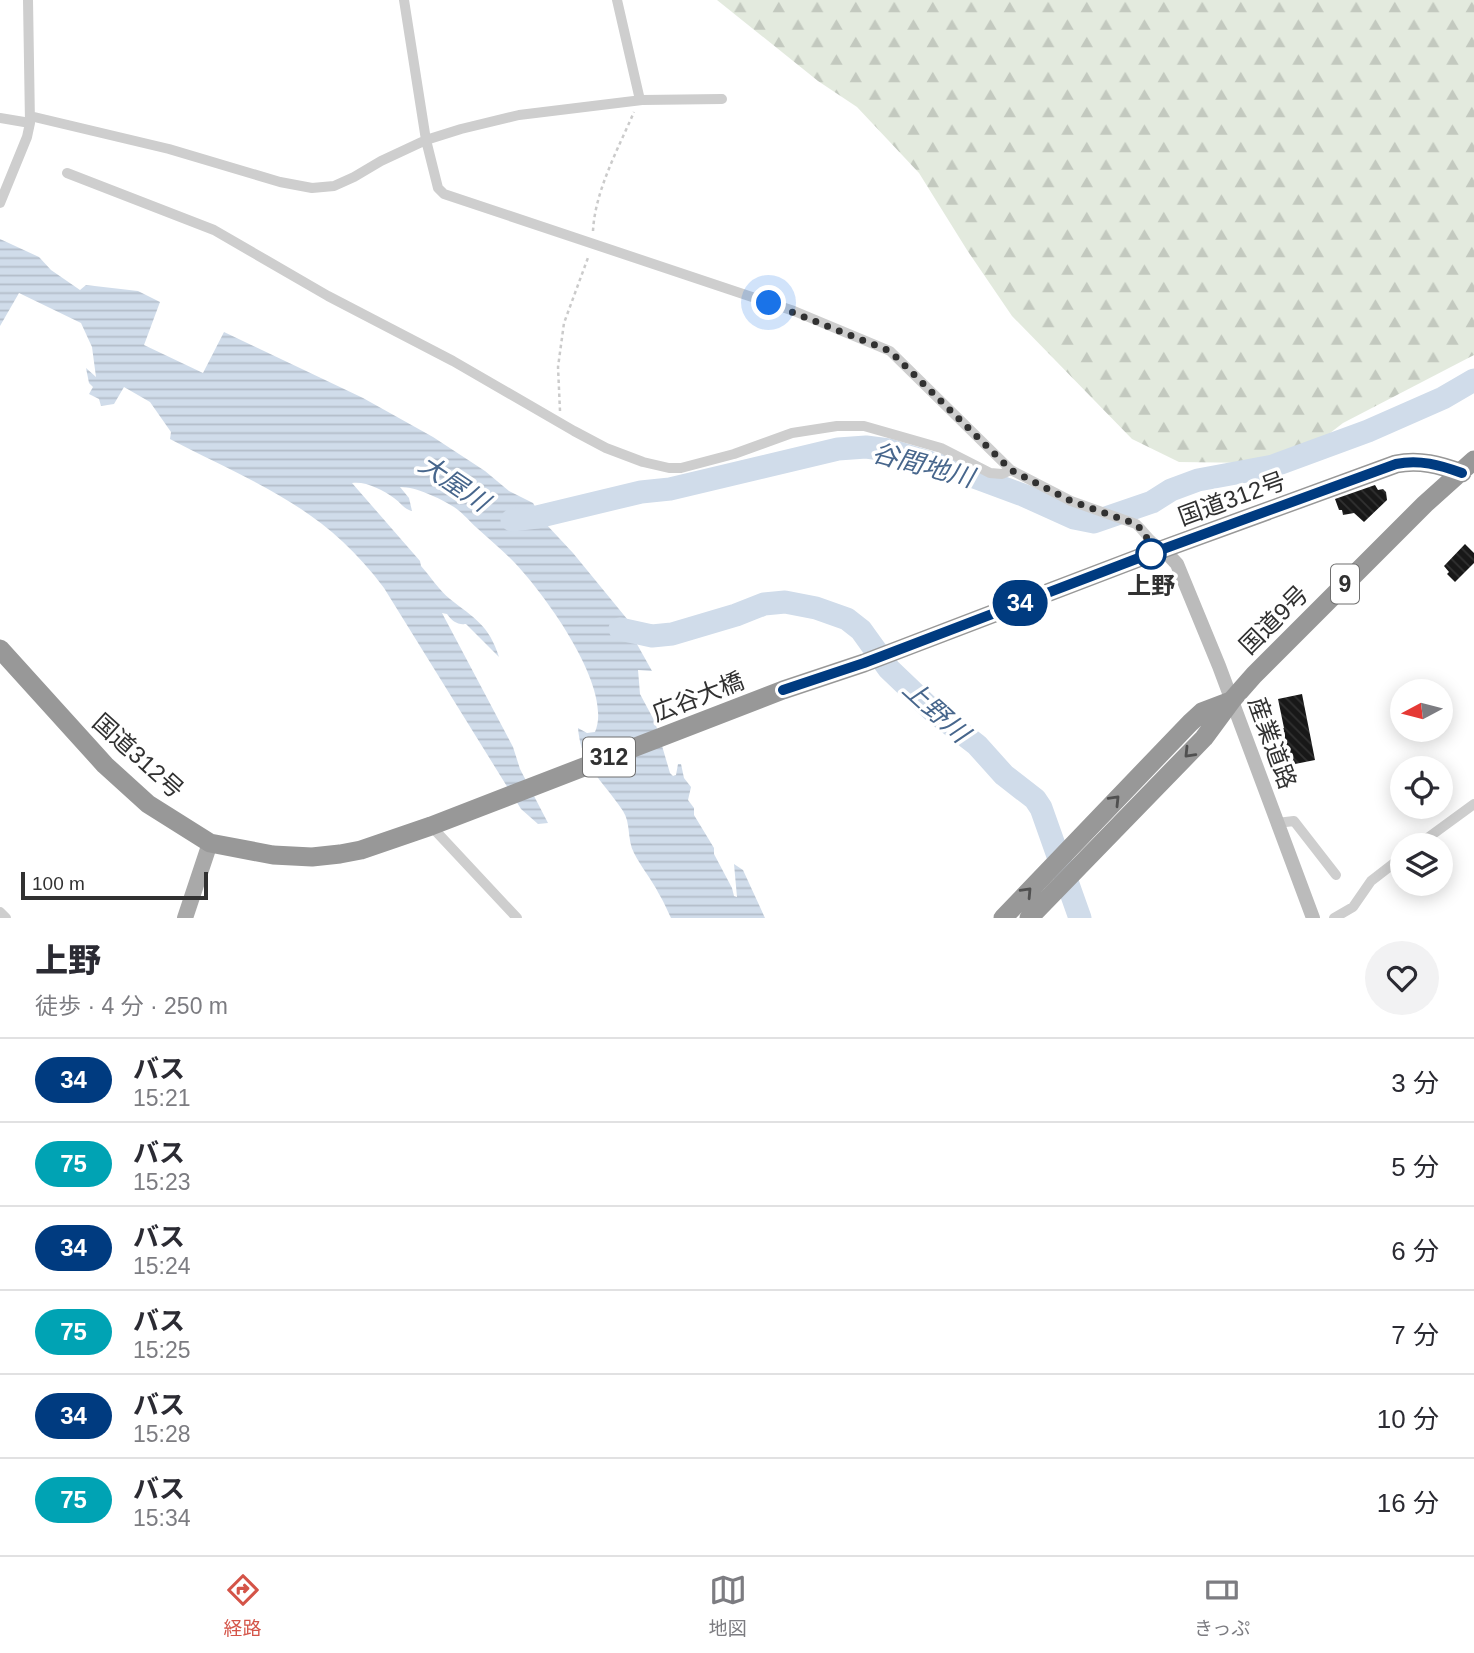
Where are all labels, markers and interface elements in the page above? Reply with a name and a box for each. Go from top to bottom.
your location [751,285,786,320]
water label: 谷間地川 [869,437,980,494]
water label: 大屋川 [413,449,497,519]
street label: 国道312号 [1175,467,1289,530]
marker: 上野 [1136,539,1166,569]
road number: 9 [1331,564,1359,604]
place label: 上野 [1127,572,1175,599]
line badge: 34 [988,580,1052,626]
street label: 国道9号 [1234,580,1313,659]
text: 34 [1007,589,1033,616]
street label: 広谷大橋 [648,667,747,726]
water label: 上野川 [897,674,977,750]
north arrow [1390,679,1452,742]
map controls [1390,679,1453,896]
street label: 産業道路 [1243,693,1302,793]
street label: 国道312号 [88,708,189,803]
road number: 312 [583,737,635,776]
one-way arrow [1184,745,1197,758]
button: locate [1390,756,1453,819]
one-way arrow [1107,796,1119,808]
button: layers [1390,833,1453,896]
scale bar [21,869,208,901]
text: 100 m [32,873,85,894]
one-way arrow [1018,888,1031,901]
button: heart [1365,941,1439,1015]
text: 上野 [35,942,101,979]
text: 徒歩 · 4 分 · 250 m [35,993,228,1019]
text: バス [133,1054,185,1084]
text: 34 [60,1066,87,1093]
text: 3 分 [1391,1068,1439,1098]
text: 15:21 [133,1085,191,1111]
text: バス [133,1138,185,1168]
text: 75 [60,1150,87,1177]
text: 5 分 [1391,1152,1439,1182]
text: 15:23 [133,1169,191,1195]
text: バス [133,1222,185,1252]
text: 34 [60,1234,87,1261]
text: 6 分 [1391,1236,1439,1266]
text: 15:24 [133,1253,191,1279]
text: バス [133,1306,185,1336]
text: 75 [60,1318,87,1345]
text: 7 分 [1391,1320,1439,1350]
text: 15:25 [133,1337,191,1363]
text: バス [133,1390,185,1420]
text: 34 [60,1402,87,1429]
text: 10 分 [1377,1404,1439,1434]
text: 15:28 [133,1421,191,1447]
text: バス [133,1474,185,1504]
text: 75 [60,1486,87,1513]
text: 16 分 [1377,1488,1439,1518]
text: 15:34 [133,1505,191,1531]
tab: 経路 [224,1571,262,1640]
tab: 地図 [709,1571,747,1640]
tab: きっぷ [1194,1571,1250,1640]

